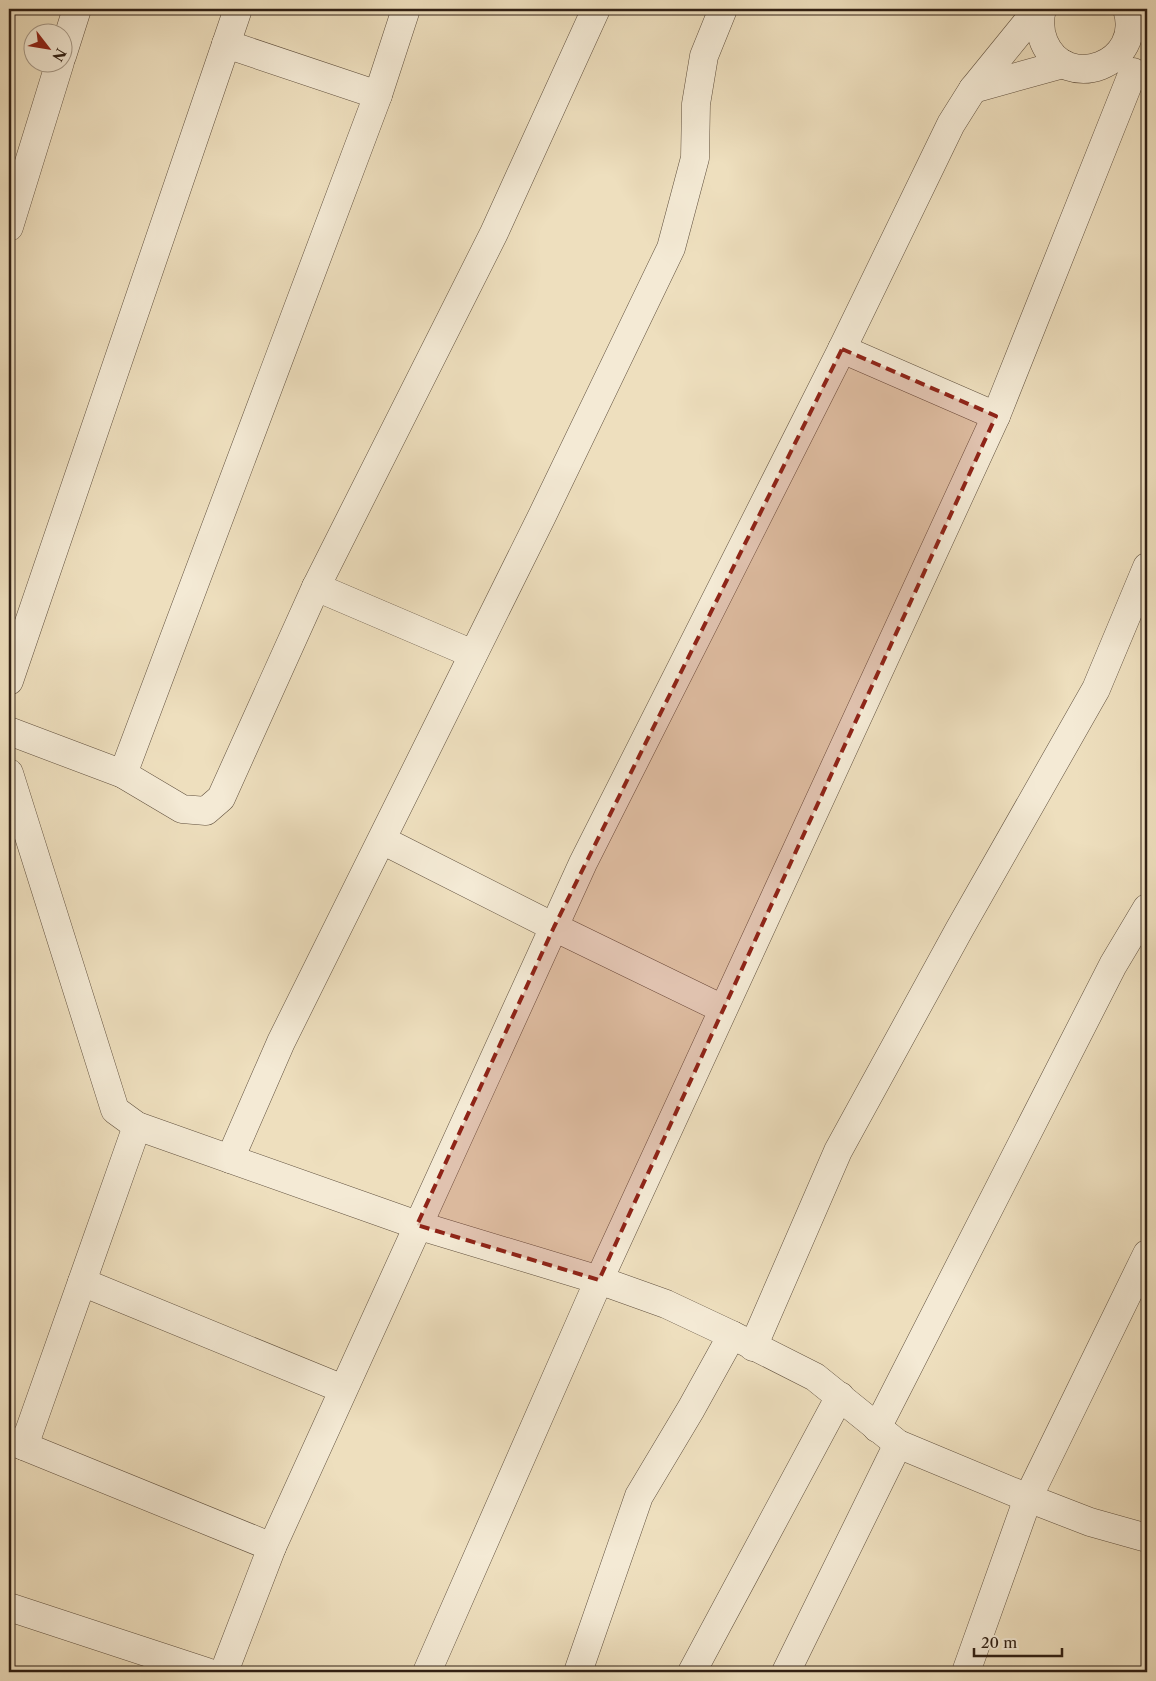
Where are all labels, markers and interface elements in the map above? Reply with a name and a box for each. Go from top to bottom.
north arrow [22,22,72,72]
text: N [48,45,70,65]
scale bar [974,1626,1061,1658]
text: 20 m [981,1633,1017,1652]

